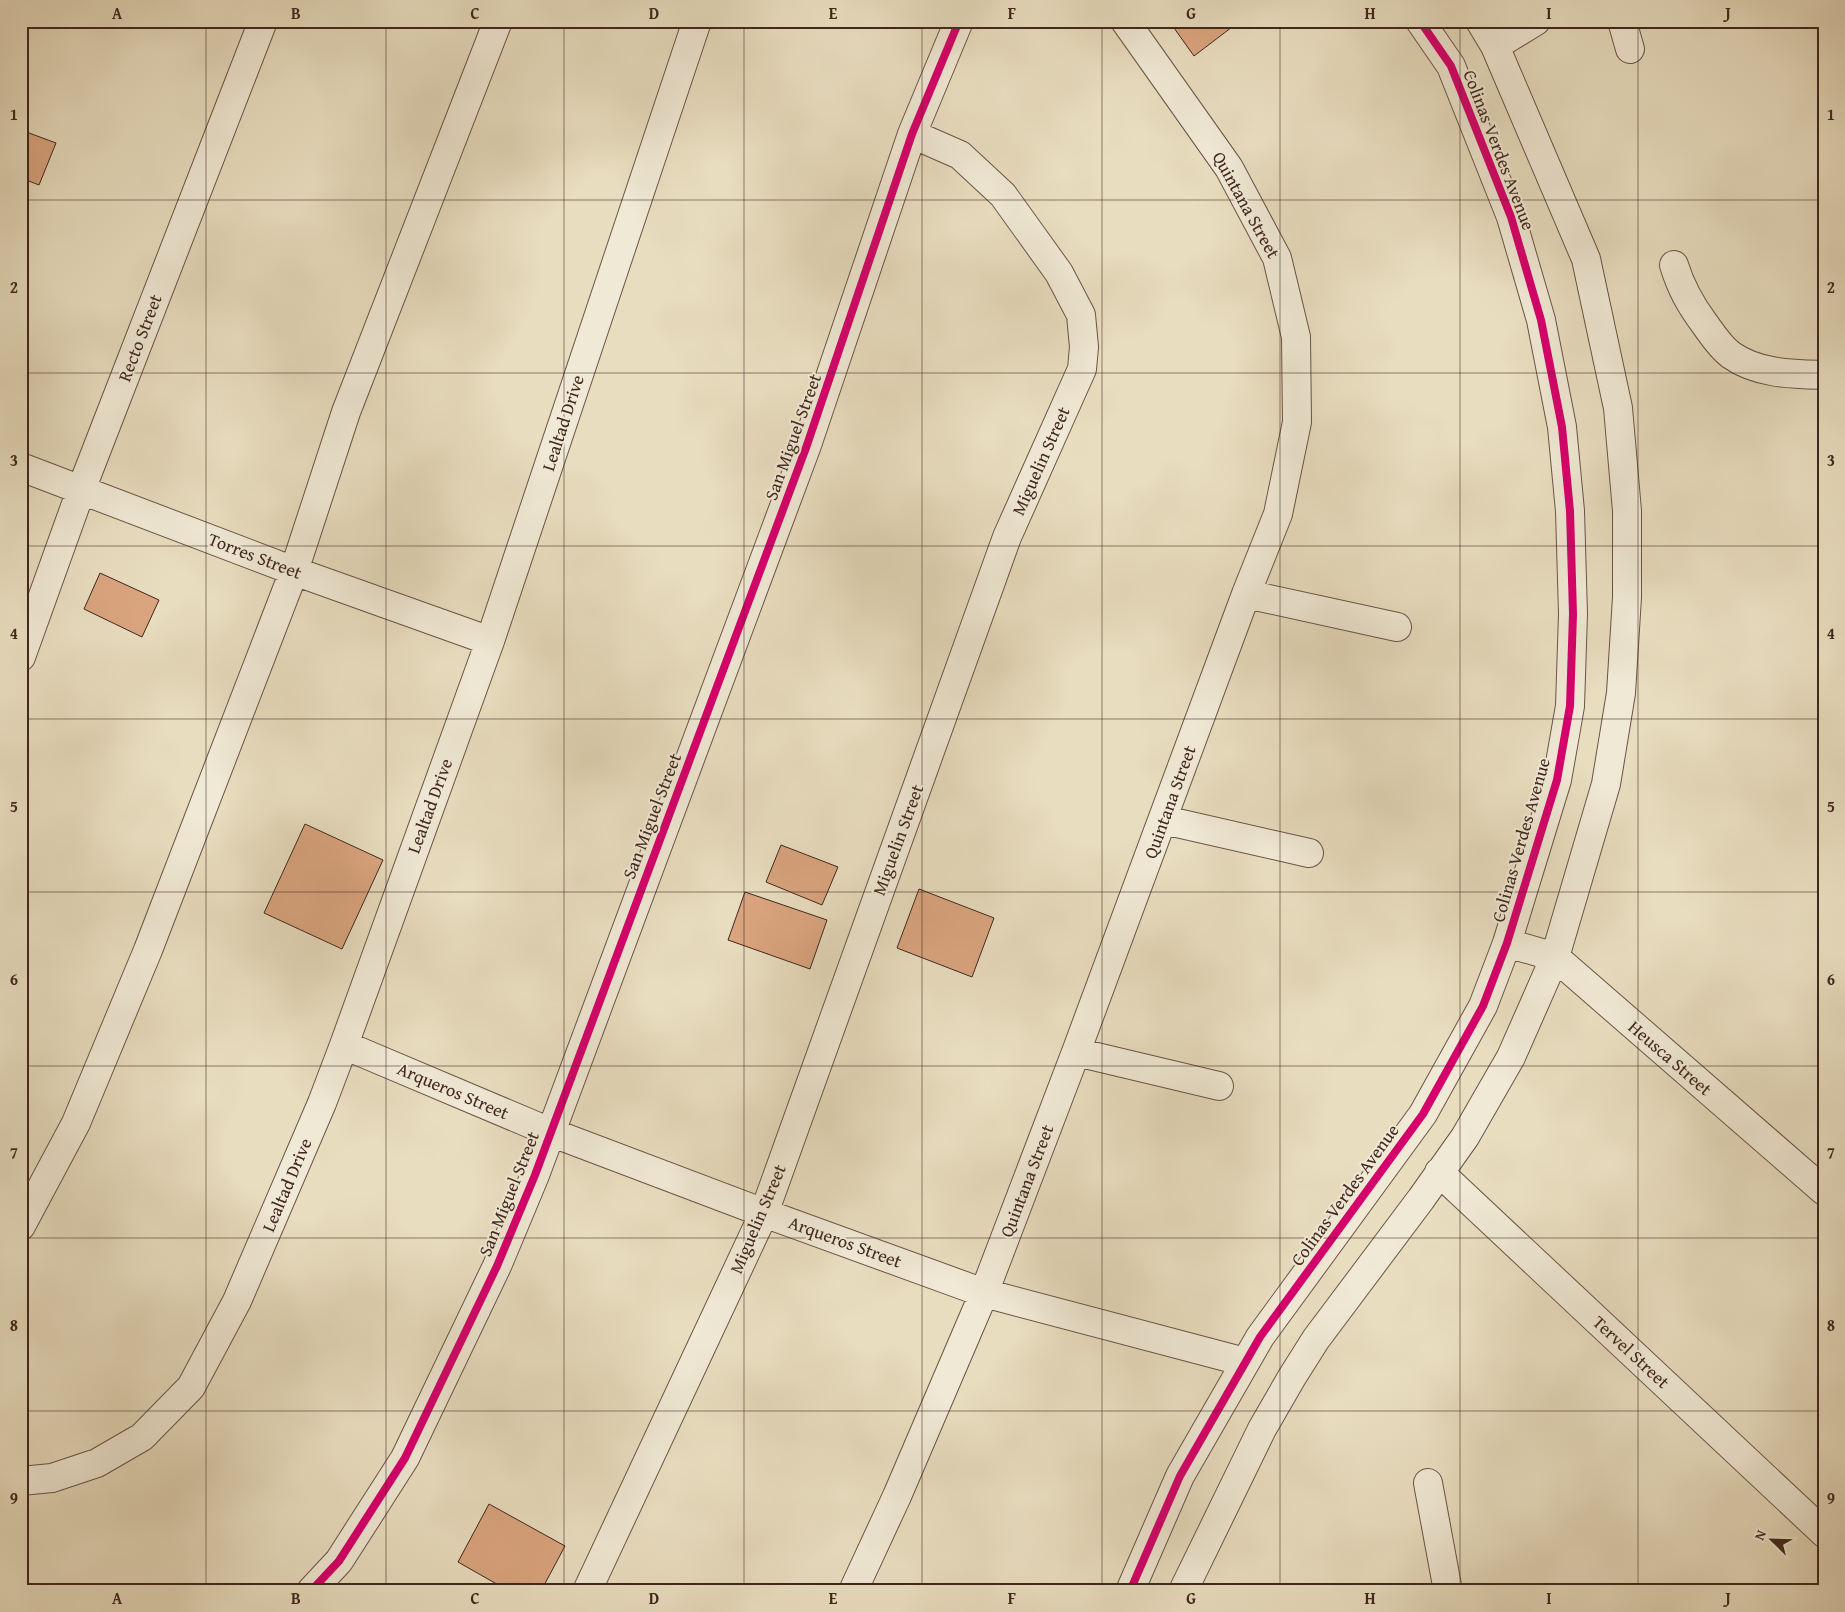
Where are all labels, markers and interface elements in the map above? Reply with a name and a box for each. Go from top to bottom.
text: A [112,1,123,25]
text: B [291,1,301,25]
text: C [470,1,480,25]
text: D [649,1,659,25]
text: E [829,1,838,25]
text: F [1008,1,1016,25]
text: G [1186,1,1196,25]
text: H [1364,1,1376,25]
text: I [1546,1,1552,25]
text: J [1722,1,1731,25]
street label: Colinas Verdes Avenue [1456,66,1542,234]
text: 1 [10,102,18,126]
text: 1 [1827,102,1835,126]
street label: Quintana Street [1206,146,1287,264]
text: 2 [10,275,18,299]
text: 2 [1827,275,1835,299]
street label: Recto Street [110,290,169,386]
street label: San Miguel Street [757,369,828,504]
street label: Lealtad Drive [534,371,591,474]
street label: Miguelin Street [1004,401,1077,520]
text: 3 [10,448,18,472]
text: 3 [1827,448,1835,472]
street label: Torres Street [204,525,306,586]
text: 4 [10,621,18,645]
text: 4 [1827,621,1835,645]
street label: Quintana Street [1137,741,1203,862]
street label: San Miguel Street [615,748,688,883]
street label: Lealtad Drive [400,754,459,857]
street label: Colinas Verdes Avenue [1484,755,1557,925]
street label: Miguelin Street [865,780,930,899]
text: 5 [10,794,18,818]
text: 5 [1827,794,1835,818]
text: 6 [10,967,18,991]
text: 6 [1827,967,1835,991]
street label: Heusca Street [1623,1014,1719,1102]
street label: Arqueros Street [393,1055,514,1126]
street label: Colinas Verdes Avenue [1284,1118,1405,1271]
street label: Quintana Street [993,1120,1061,1241]
street label: San Miguel Street [471,1127,546,1260]
street label: Lealtad Drive [255,1134,318,1236]
text: 7 [10,1140,18,1164]
text: 7 [1827,1140,1835,1164]
street label: Miguelin Street [722,1159,793,1278]
street label: Arqueros Street [785,1209,906,1275]
street label: Tervel Street [1587,1309,1676,1395]
text: 8 [10,1313,18,1337]
text: 8 [1827,1313,1835,1337]
text: 9 [10,1486,18,1510]
text: 9 [1827,1486,1835,1510]
north arrow [1748,1514,1798,1564]
text: N [1749,1526,1771,1543]
text: A [112,1586,123,1610]
text: B [291,1586,301,1610]
text: C [470,1586,480,1610]
text: D [649,1586,659,1610]
text: E [829,1586,838,1610]
text: F [1008,1586,1016,1610]
text: G [1186,1586,1196,1610]
text: H [1364,1586,1376,1610]
text: I [1546,1586,1552,1610]
text: J [1722,1586,1731,1610]

